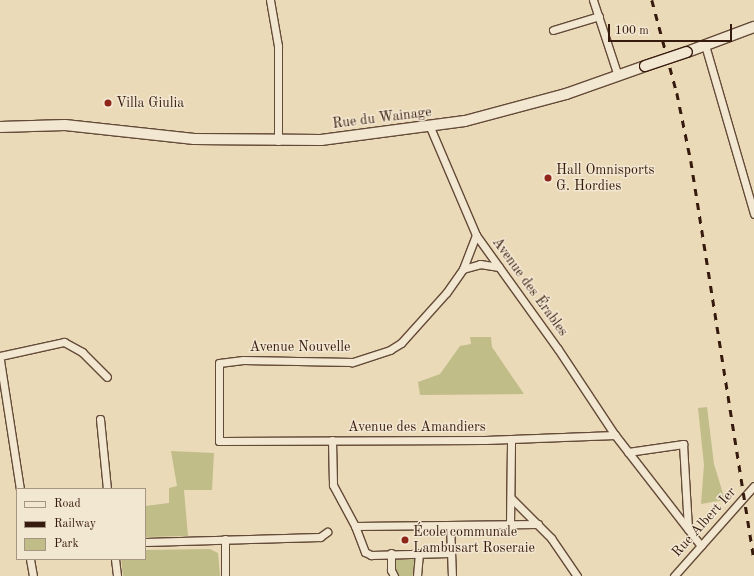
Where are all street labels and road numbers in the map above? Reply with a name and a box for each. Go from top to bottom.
street label: Rue du Wainage [332,104,432,132]
street label: Avenue des Érables [489,234,571,340]
street label: Avenue Nouvelle [250,339,350,355]
street label: Avenue des Amandiers [348,419,486,435]
street label: Rue Albert Ier [668,484,740,560]

